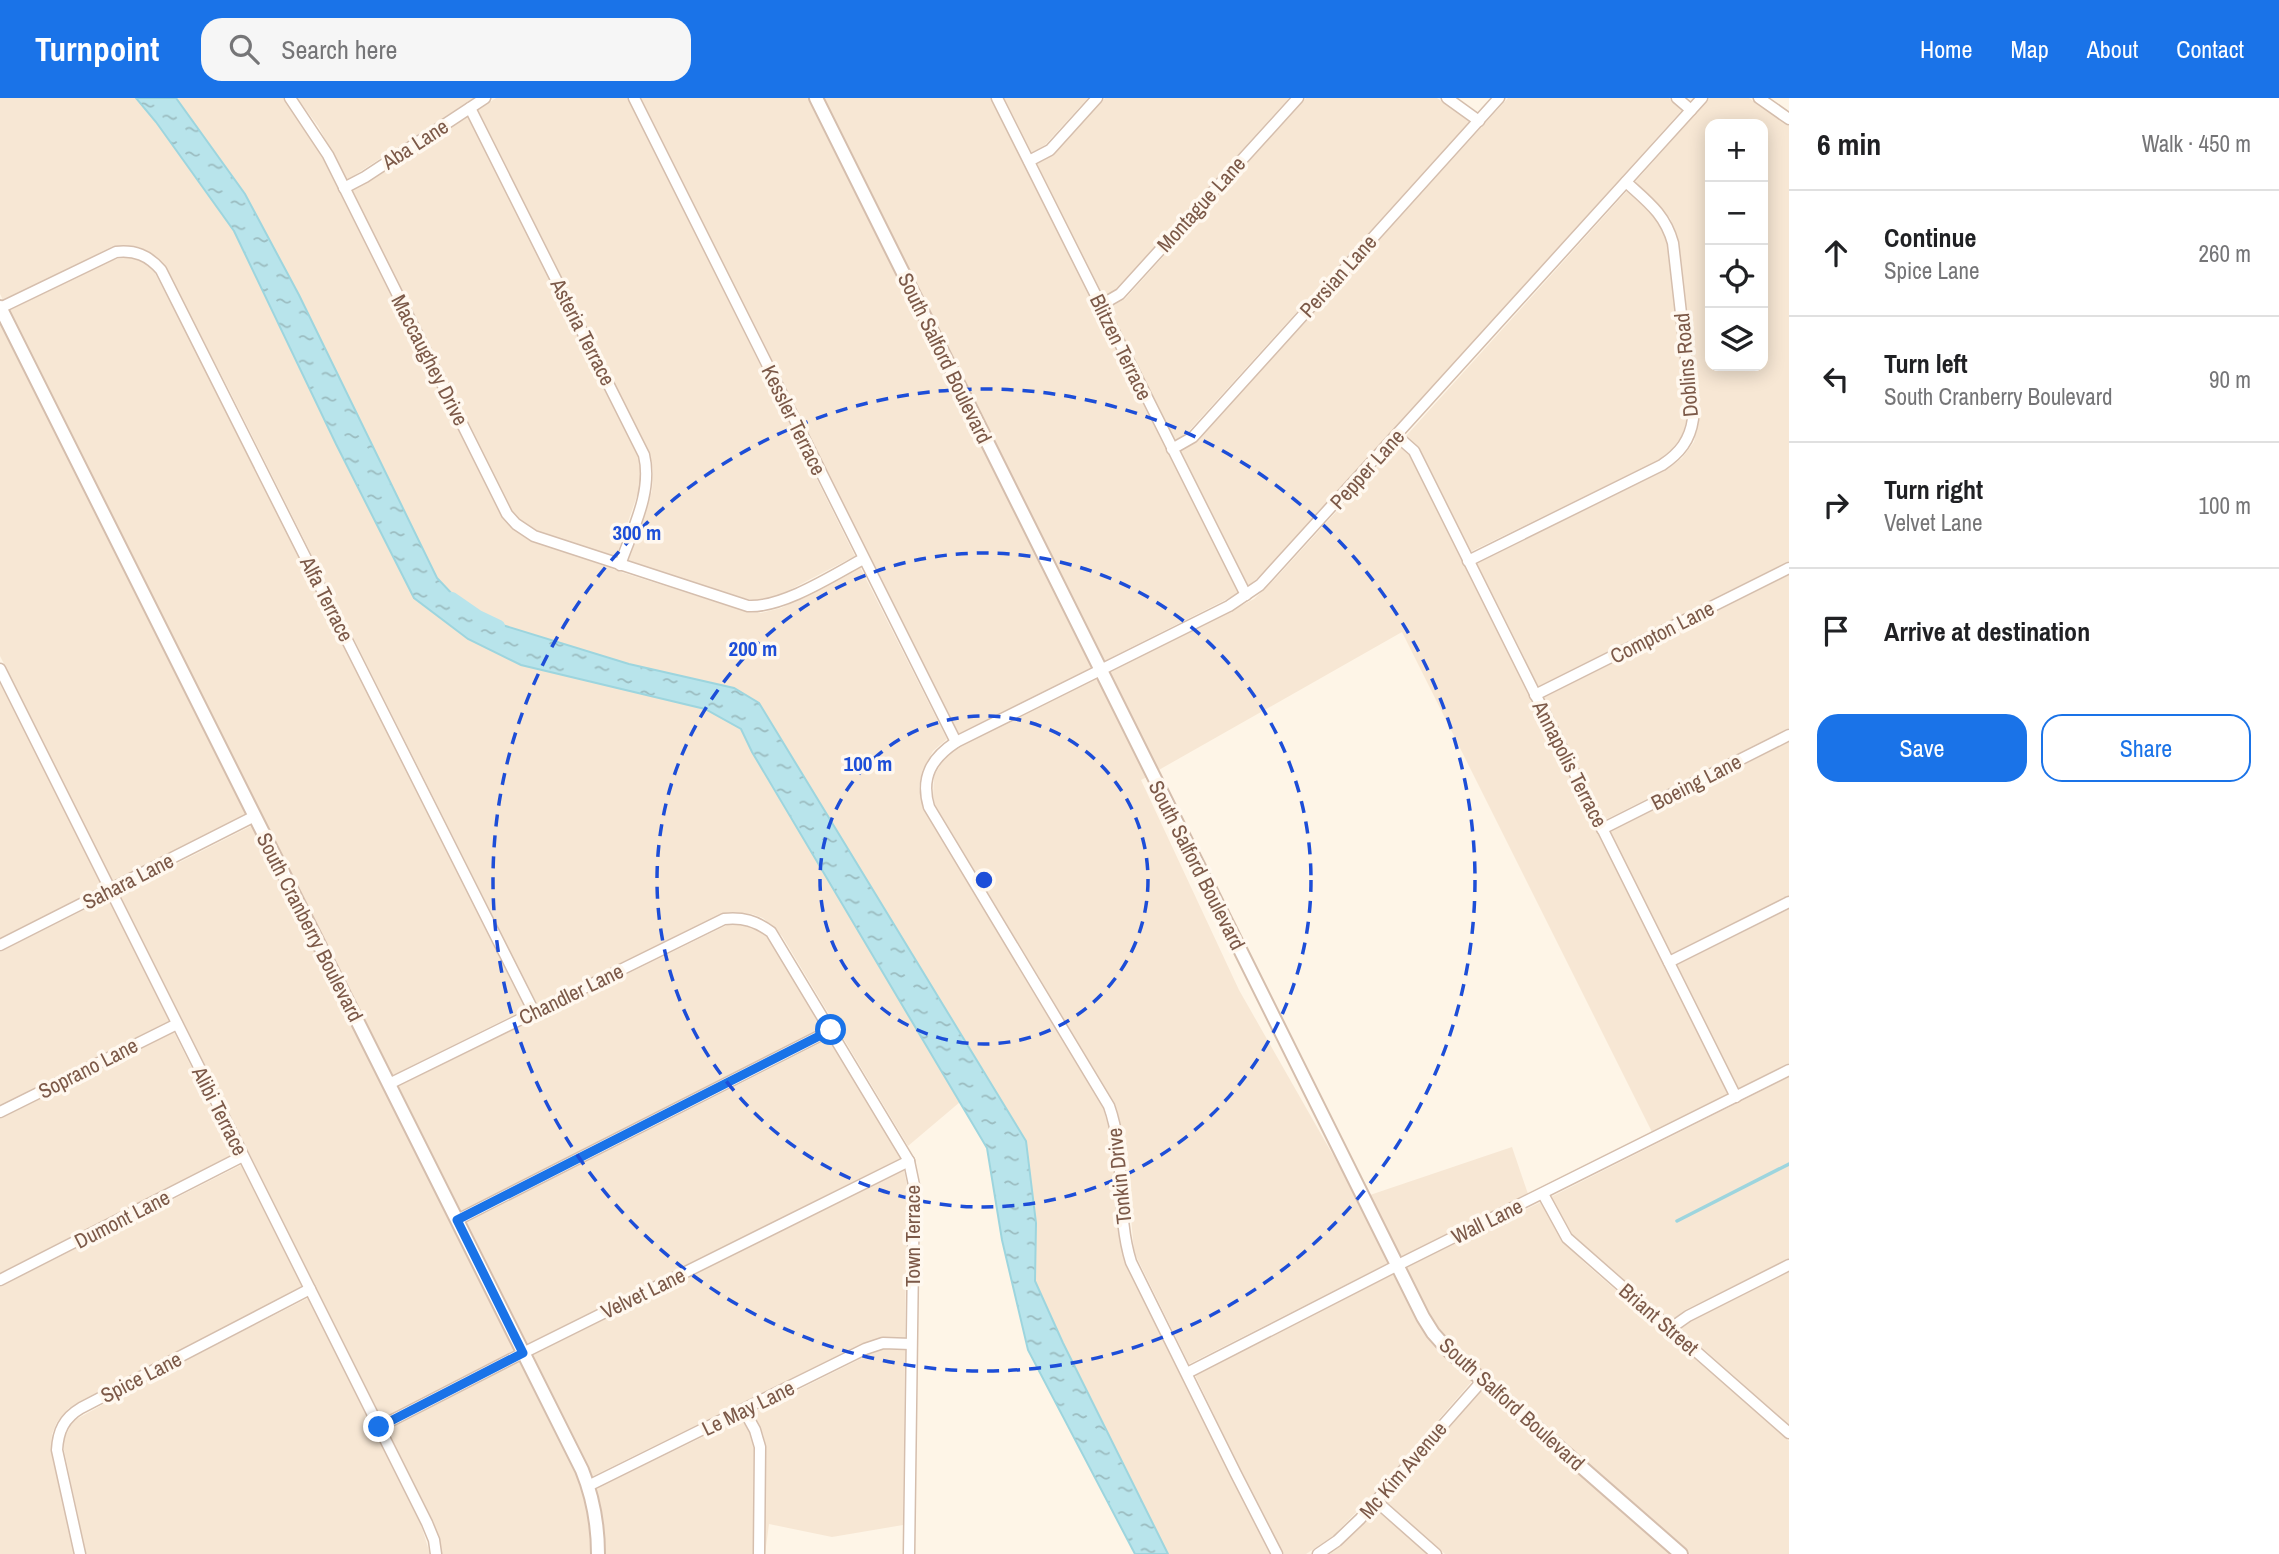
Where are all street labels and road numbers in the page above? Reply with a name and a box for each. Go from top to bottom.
street label: Aba Lane [375,112,454,177]
street label: Montague Lane [1150,150,1252,258]
street label: Persian Lane [1293,228,1383,324]
street label: South Salford Boulevard [891,268,999,448]
street label: Asteria Terrace [543,273,622,390]
street label: Maccaughey Drive [384,289,476,431]
street label: Blitzen Terrace [1083,289,1159,405]
street label: Doblins Road [1667,312,1705,418]
street label: Kessler Terrace [755,360,833,480]
street label: Pepper Lane [1323,423,1411,515]
street label: Alfa Terrace [293,551,361,646]
street label: Compton Lane [1605,593,1719,671]
street label: Annapolis Terrace [1525,695,1614,832]
street label: Boeing Lane [1646,747,1746,817]
street label: South Salford Boulevard [1142,775,1252,955]
street label: South Cranberry Boulevard [250,827,370,1027]
street label: Sahara Lane [77,846,179,916]
street label: Chandler Lane [514,956,628,1032]
street label: Soprano Lane [33,1031,143,1105]
street label: Alibi Terrace [185,1061,255,1161]
street label: Tonkin Drive [1100,1126,1138,1226]
street label: Dumont Lane [69,1183,175,1255]
street label: Town Terrace [898,1185,927,1287]
street label: Wall Lane [1447,1191,1527,1251]
street label: Velvet Lane [596,1260,690,1326]
street label: Briant Street [1613,1276,1705,1362]
street label: South Salford Boulevard [1433,1331,1591,1477]
street label: Spice Lane [96,1344,186,1410]
street label: Le May Lane [697,1373,799,1443]
street label: Mc Kim Avenue [1353,1415,1453,1525]

